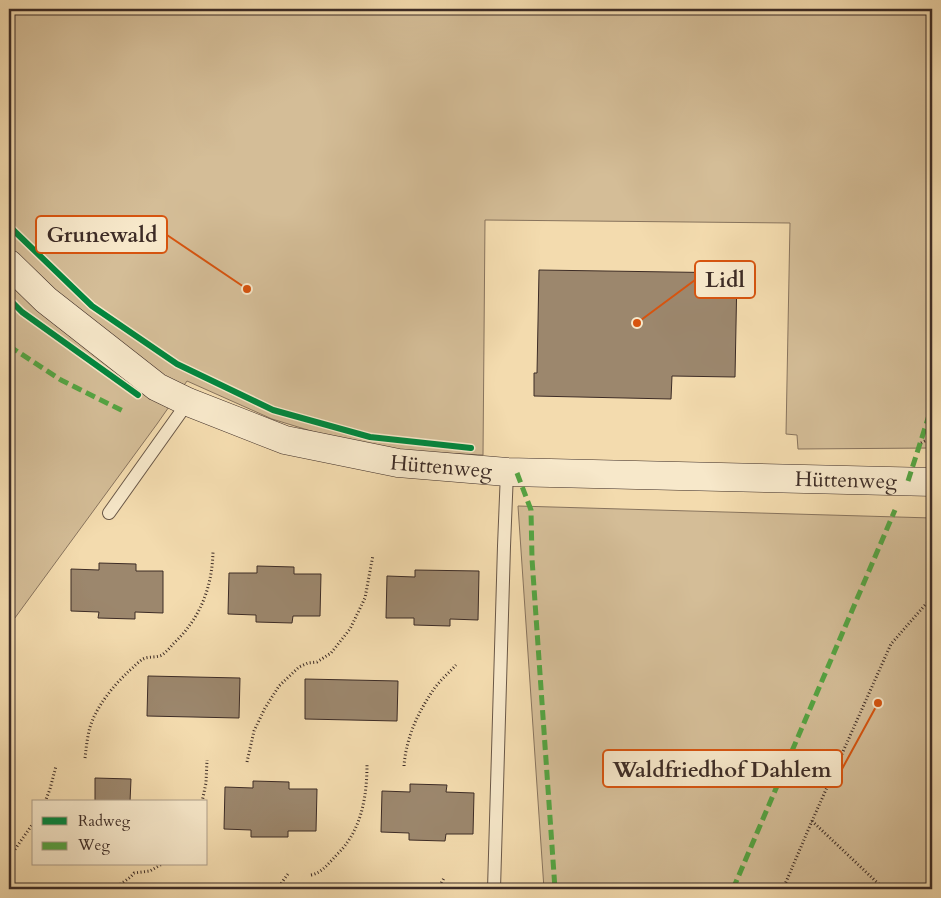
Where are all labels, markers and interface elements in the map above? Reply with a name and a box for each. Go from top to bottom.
callout: Grunewald [36,216,167,253]
text: Grunewald [47,220,158,250]
callout: Lidl [695,261,755,298]
text: Lidl [705,265,746,295]
street label: Hüttenweg [389,448,493,486]
street label: Hüttenweg [795,465,897,496]
callout: Waldfriedhof Dahlem [603,750,842,787]
text: Waldfriedhof Dahlem [611,755,832,785]
legend [32,800,208,866]
text: Radweg [78,811,131,831]
text: Weg [77,835,110,855]

